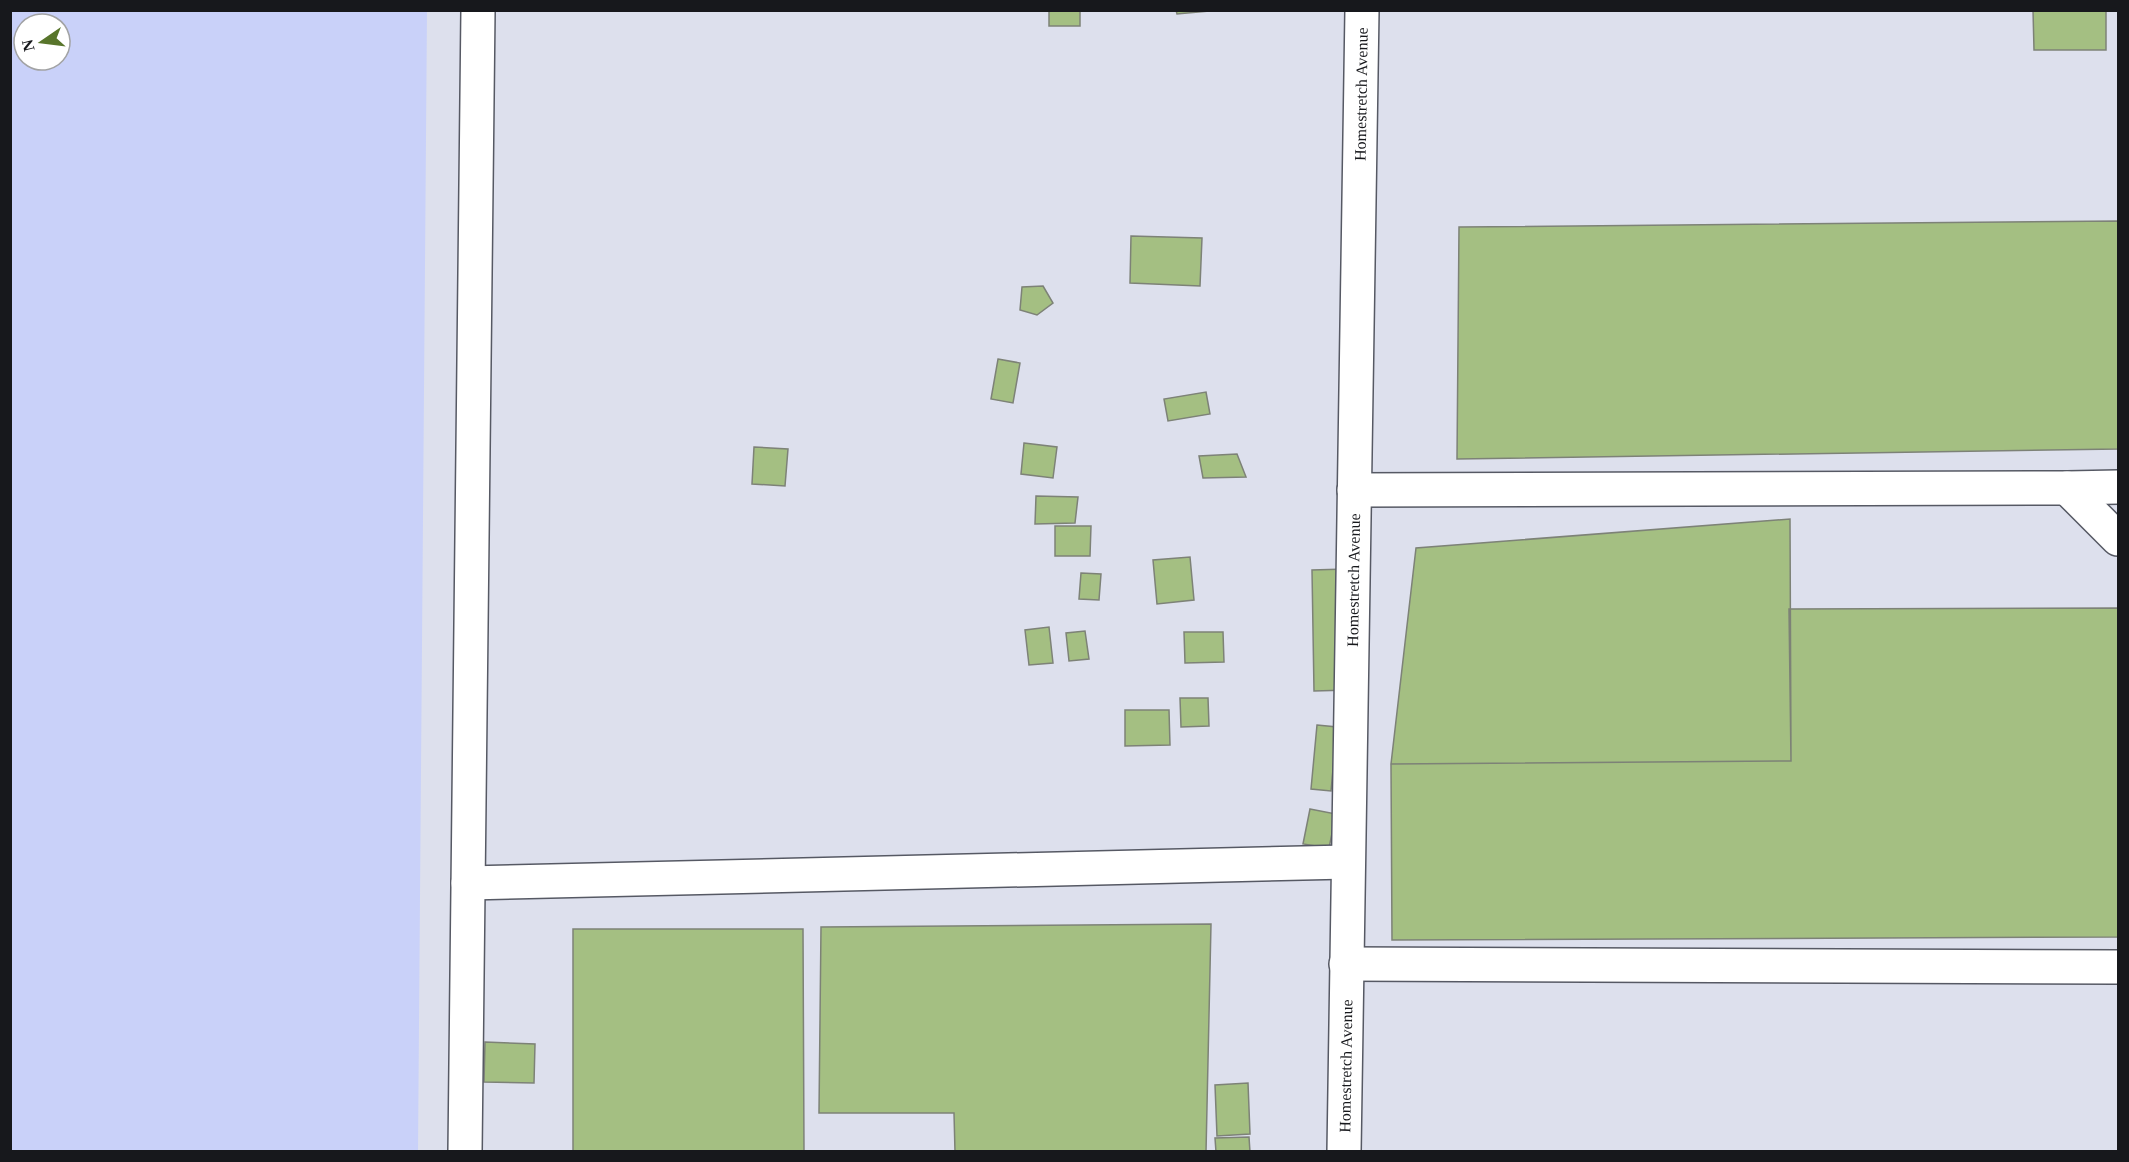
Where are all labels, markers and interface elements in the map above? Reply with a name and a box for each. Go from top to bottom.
north arrow [12,12,72,72]
street label: Homestretch Avenue [1351,27,1370,161]
text: N [18,37,38,53]
street label: Homestretch Avenue [1343,513,1363,647]
street label: Homestretch Avenue [1336,999,1355,1133]

